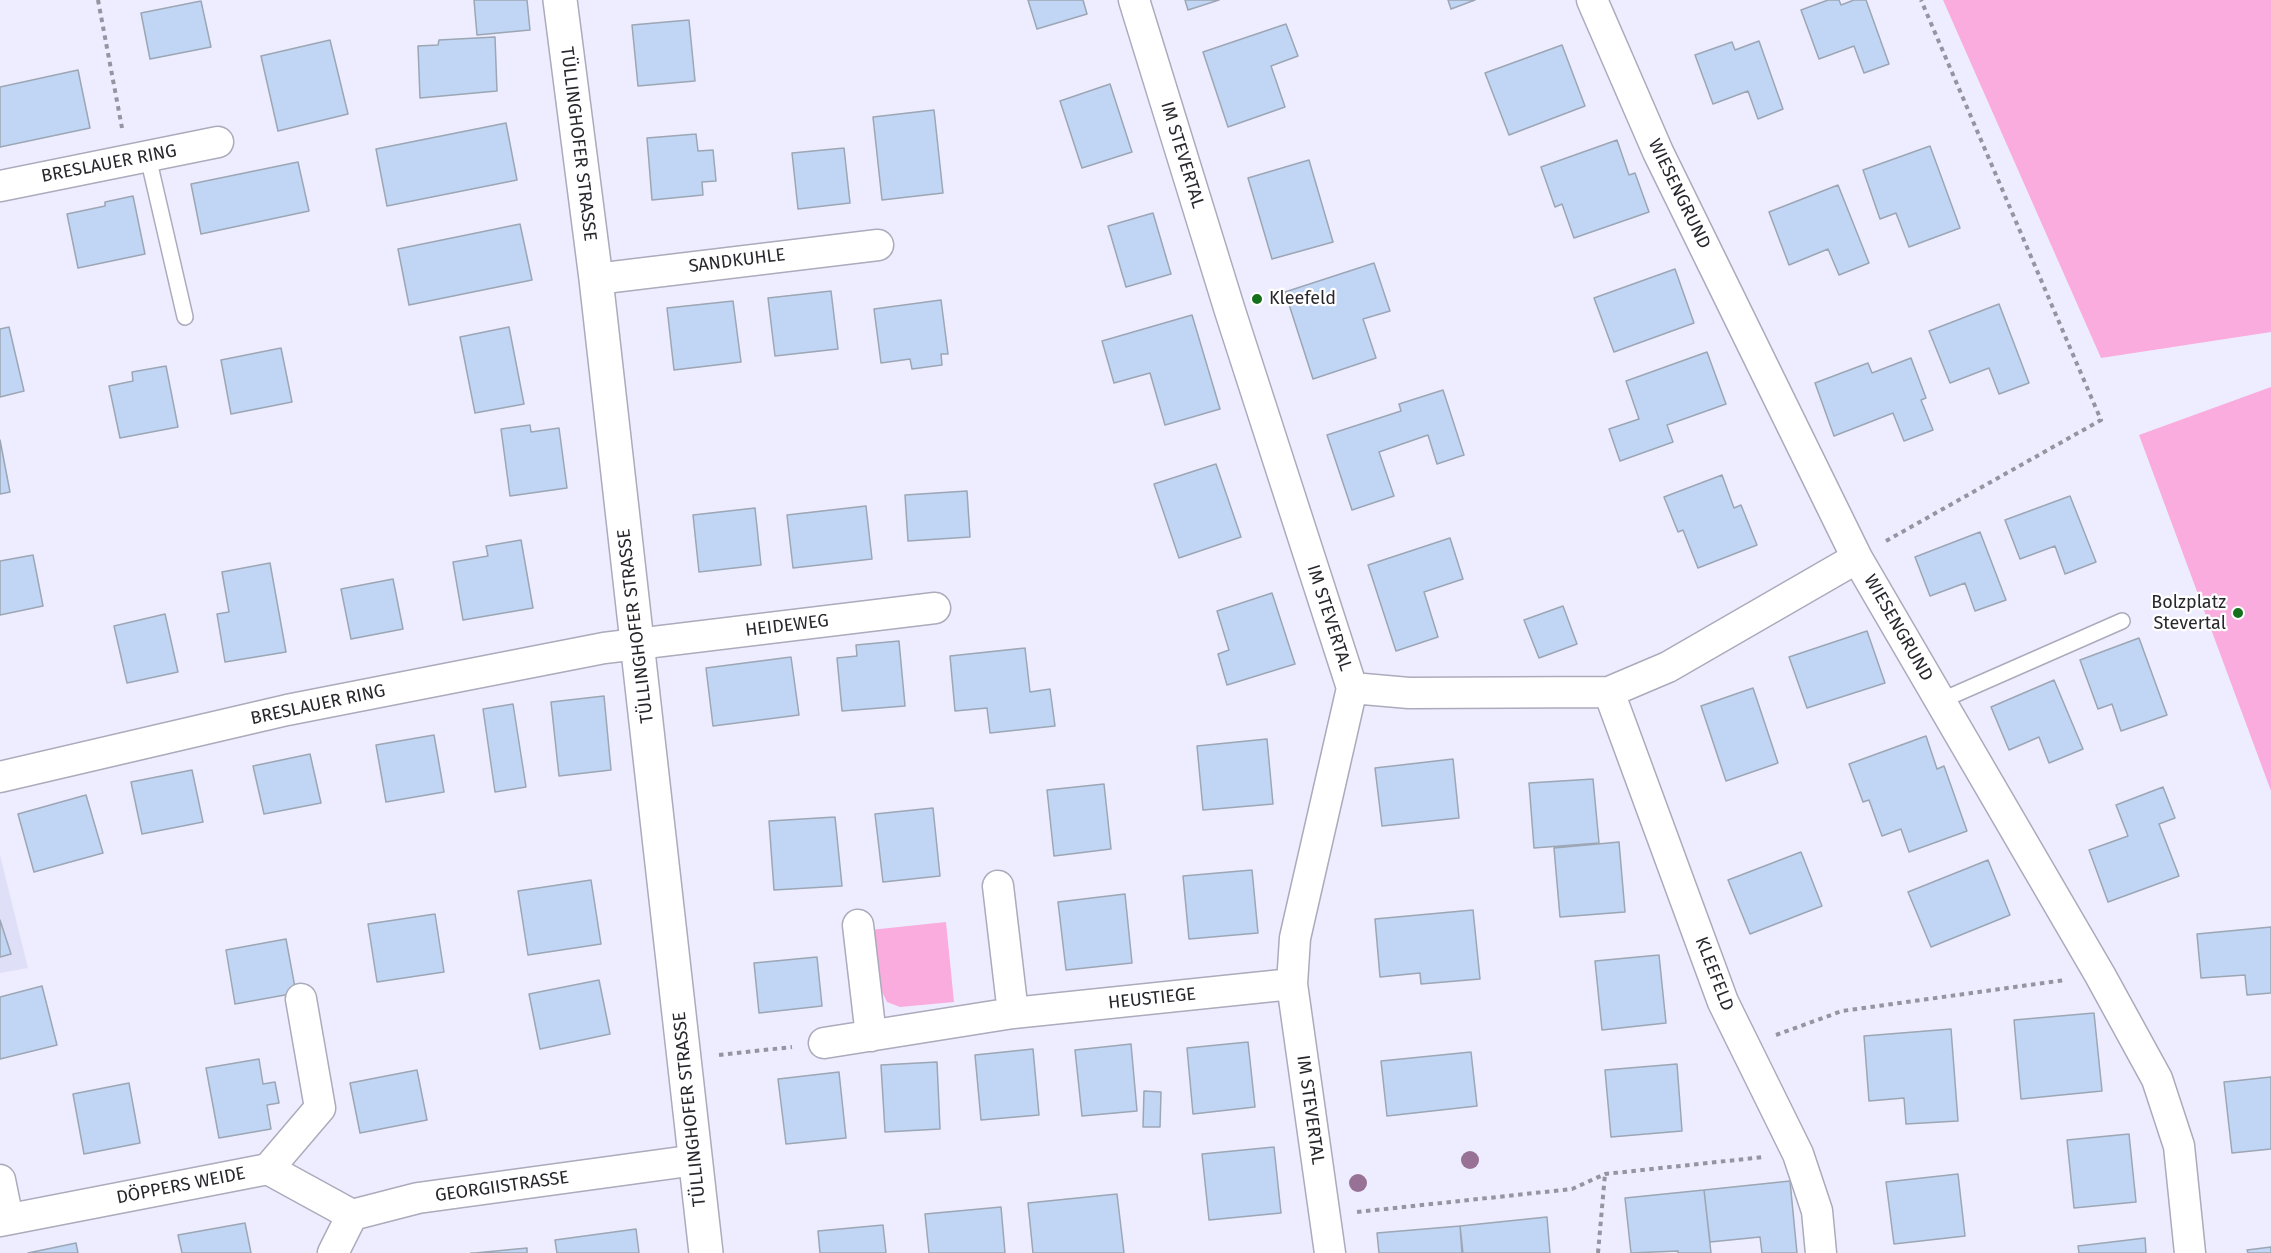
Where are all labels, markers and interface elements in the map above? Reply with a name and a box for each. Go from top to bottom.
street label: TÜLLINGHOFER STRASSE [555,45,601,243]
street label: IM STEVERTAL [1156,99,1208,211]
street label: WIESENGRUND [1643,136,1715,252]
street label: BRESLAUER RING [40,140,178,188]
street label: SANDKUHLE [687,244,787,278]
place label: Kleefeld [1269,288,1336,310]
marker: Kleefeld [1250,292,1264,306]
street label: TÜLLINGHOFER STRASSE [613,527,659,725]
street label: IM STEVERTAL [1302,562,1356,674]
street label: WIESENGRUND [1859,571,1937,685]
place label: Bolzplatz Stevertal [2151,592,2226,634]
marker: Bolzplatz Stevertal [2231,606,2245,620]
street label: HEIDEWEG [744,610,830,642]
street label: BRESLAUER RING [249,680,387,730]
street label: KLEEFELD [1690,934,1738,1014]
street label: HEUSTIEGE [1107,984,1197,1014]
street label: TÜLLINGHOFER STRASSE [669,1010,711,1208]
street label: IM STEVERTAL [1292,1054,1328,1166]
street label: DÖPPERS WEIDE [115,1163,247,1209]
street label: GEORGIISTRASSE [434,1167,570,1207]

